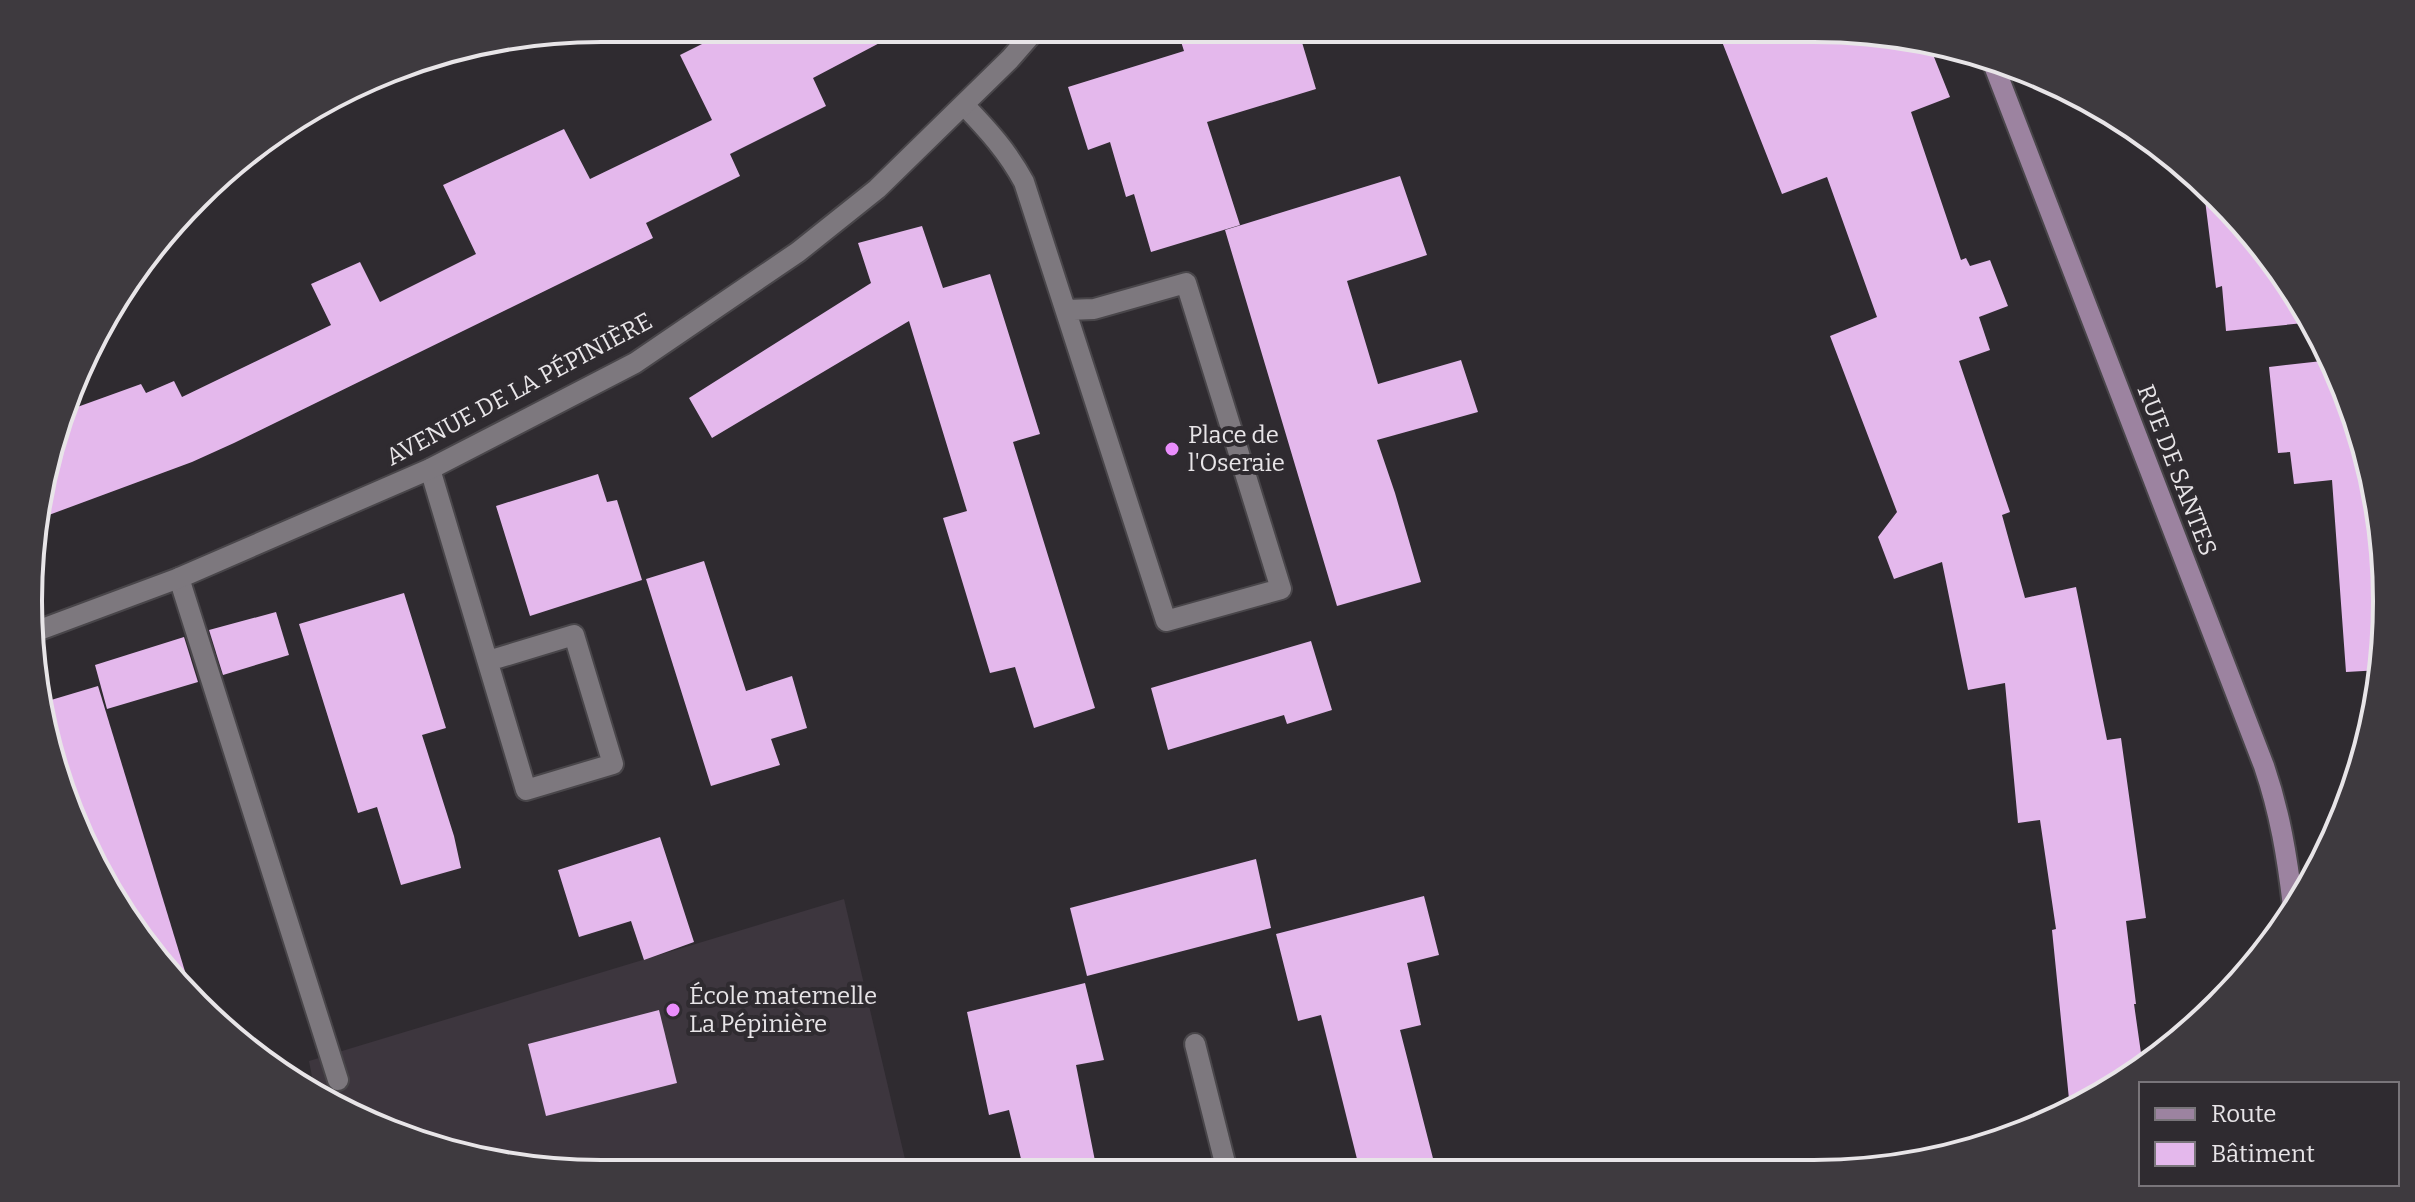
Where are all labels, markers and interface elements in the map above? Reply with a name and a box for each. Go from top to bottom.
street label: AVENUE DE LA PÉPINIÈRE [381,306,657,471]
street label: RUE DE SANTES [2132,381,2222,559]
place label: Place de l'Oseraie [1188,421,1285,477]
marker: Place de l'Oseraie [1163,440,1181,458]
place label: École maternelle La Pépinière [689,981,877,1038]
marker: École maternelle La Pépinière [664,1001,682,1019]
legend [2139,1082,2399,1186]
text: Route [2211,1100,2276,1128]
text: Bâtiment [2211,1140,2315,1168]

